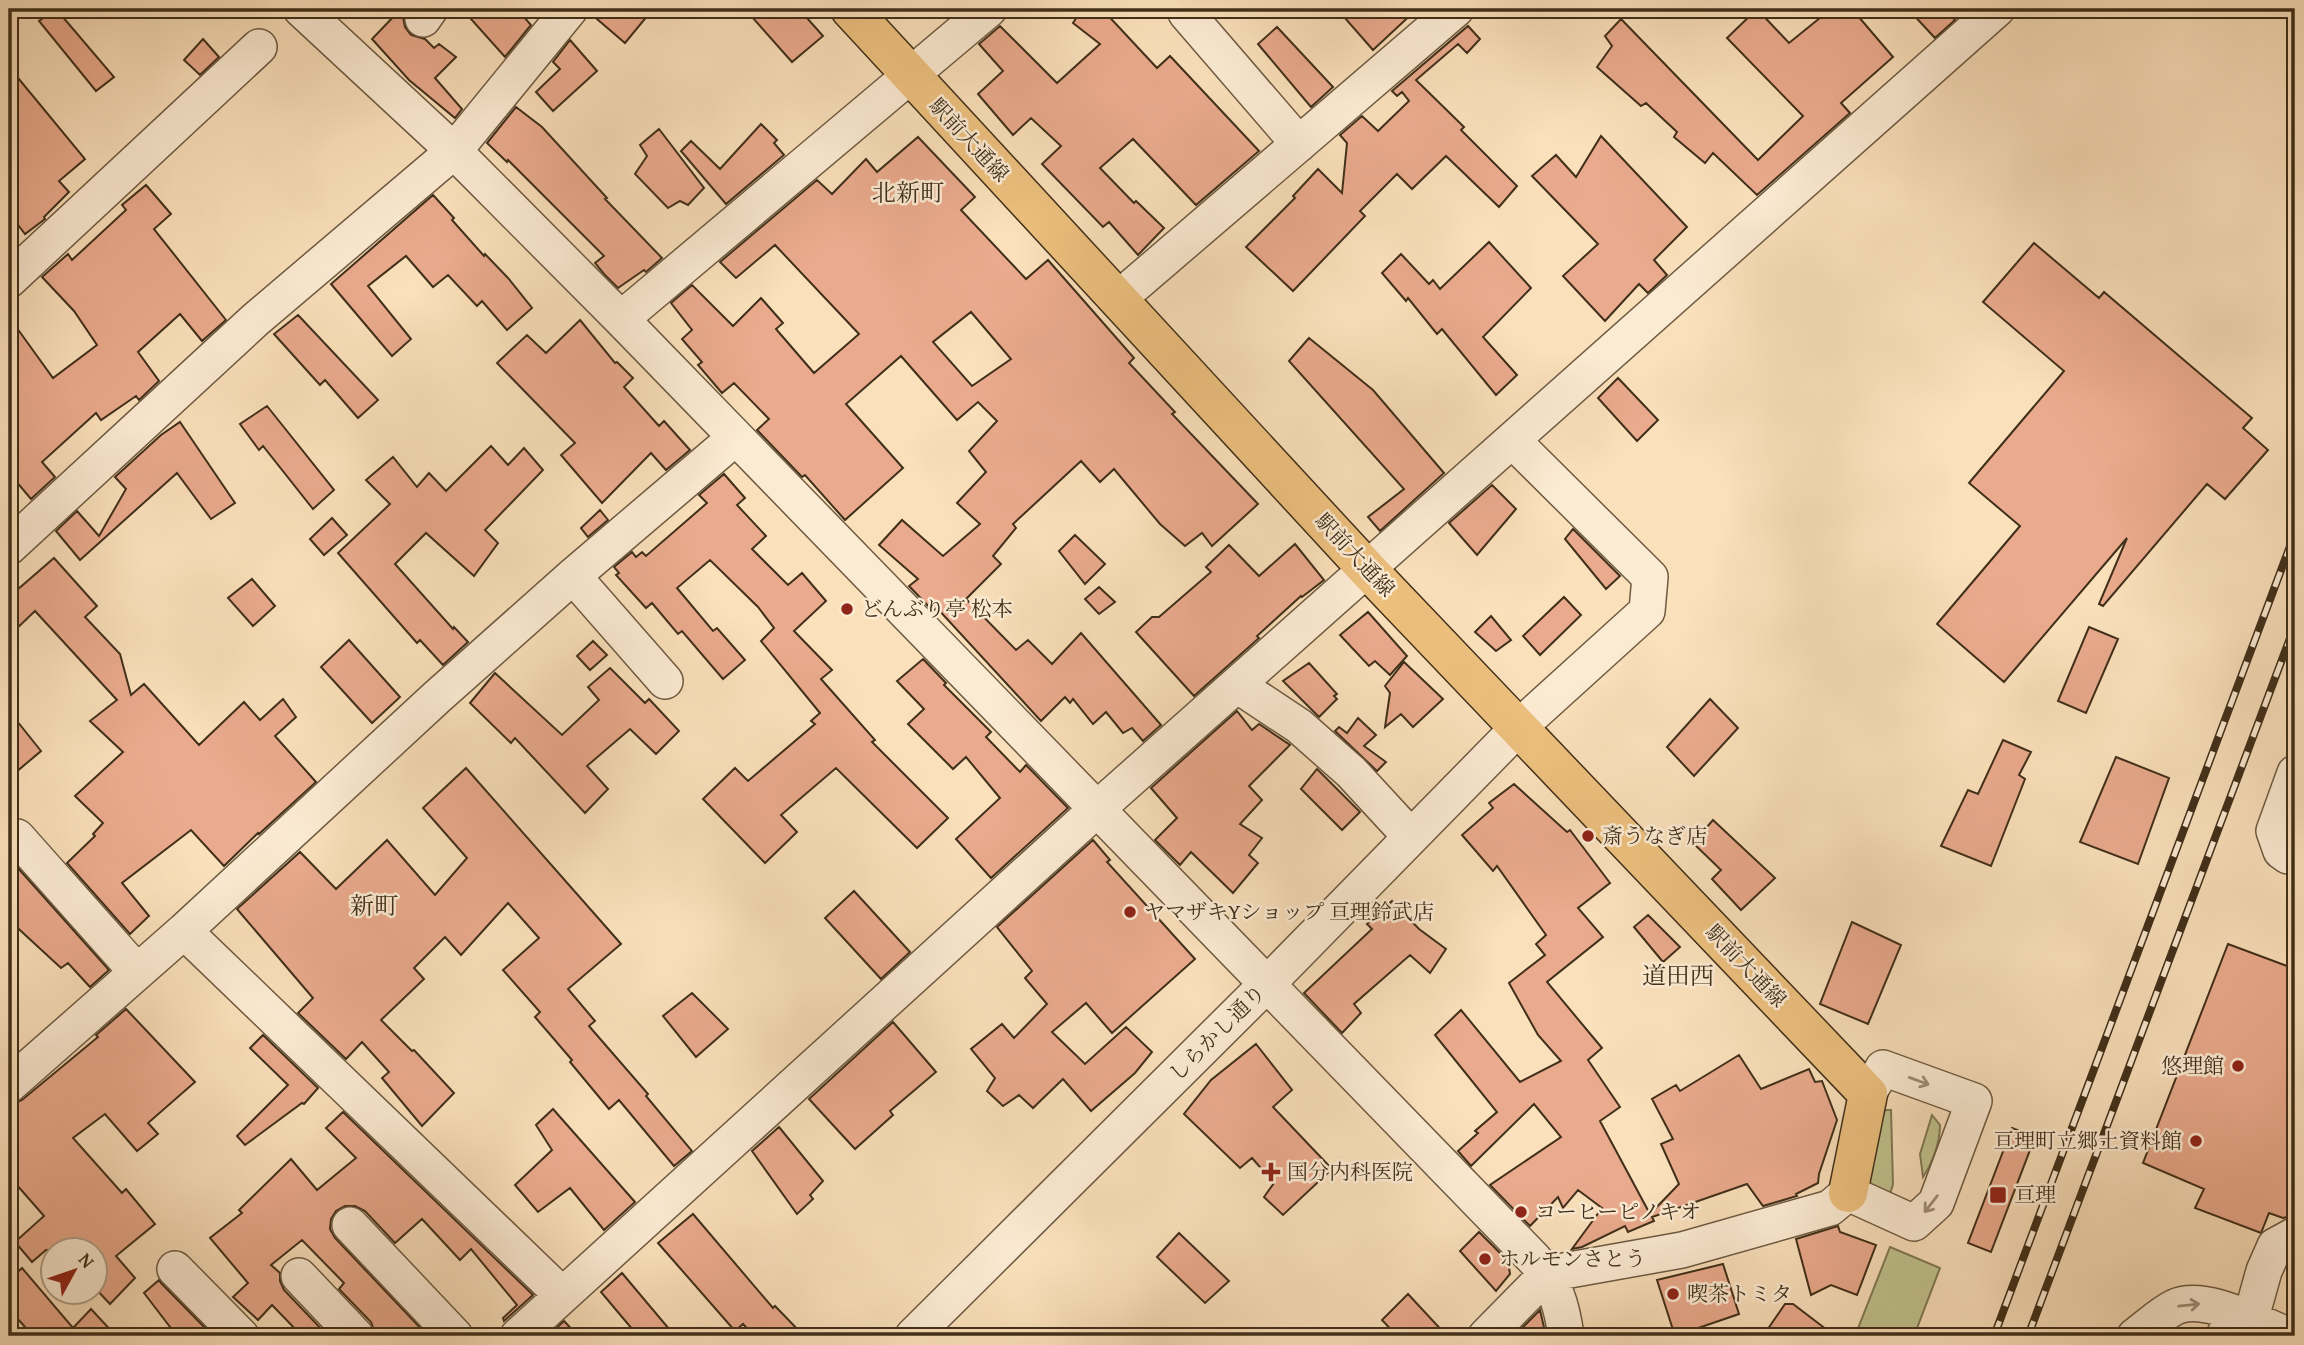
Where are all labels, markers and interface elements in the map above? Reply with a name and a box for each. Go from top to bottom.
street label: 駅前大通線 [922,91,1017,189]
district label: 北新町 [872,175,944,210]
street label: 駅前大通線 [1308,506,1403,604]
place label: どんぶり亭 松本 [861,593,1013,624]
marker: どんぶり亭 松本 [839,601,855,617]
place label: 斎うなぎ店 [1602,820,1707,851]
marker: 斎うなぎ店 [1580,828,1596,844]
district label: 新町 [350,888,398,923]
place label: ヤマザキYショップ 亘理鈴武店 [1144,896,1434,927]
marker: ヤマザキYショップ 亘理鈴武店 [1122,904,1138,920]
street label: 駅前大通線 [1699,917,1794,1014]
district label: 道田西 [1642,958,1714,993]
street label: しらかし通り [1161,977,1272,1088]
place label: 悠理館 [2161,1050,2224,1081]
marker: 悠理館 [2230,1058,2246,1074]
one-way arrow [1907,1076,1929,1088]
place label: 亘理町立郷土資料館 [1993,1125,2182,1156]
marker: 亘理町立郷土資料館 [2188,1133,2204,1149]
place label: 国分内科医院 [1287,1156,1413,1187]
marker: 国分内科医院 [1261,1162,1281,1182]
place label: 亘理 [2014,1179,2056,1210]
marker: 亘理 [1988,1185,2008,1205]
one-way arrow [1924,1195,1939,1213]
place label: コーヒーピノキオ [1535,1196,1701,1227]
marker: コーヒーピノキオ [1513,1204,1529,1220]
north arrow [38,1236,108,1306]
place label: ホルモンさとう [1499,1243,1646,1274]
text: N [72,1246,102,1274]
marker: ホルモンさとう [1477,1251,1493,1267]
place label: 喫茶トミタ [1687,1278,1792,1309]
marker: 喫茶トミタ [1665,1286,1681,1302]
one-way arrow [2177,1298,2200,1311]

